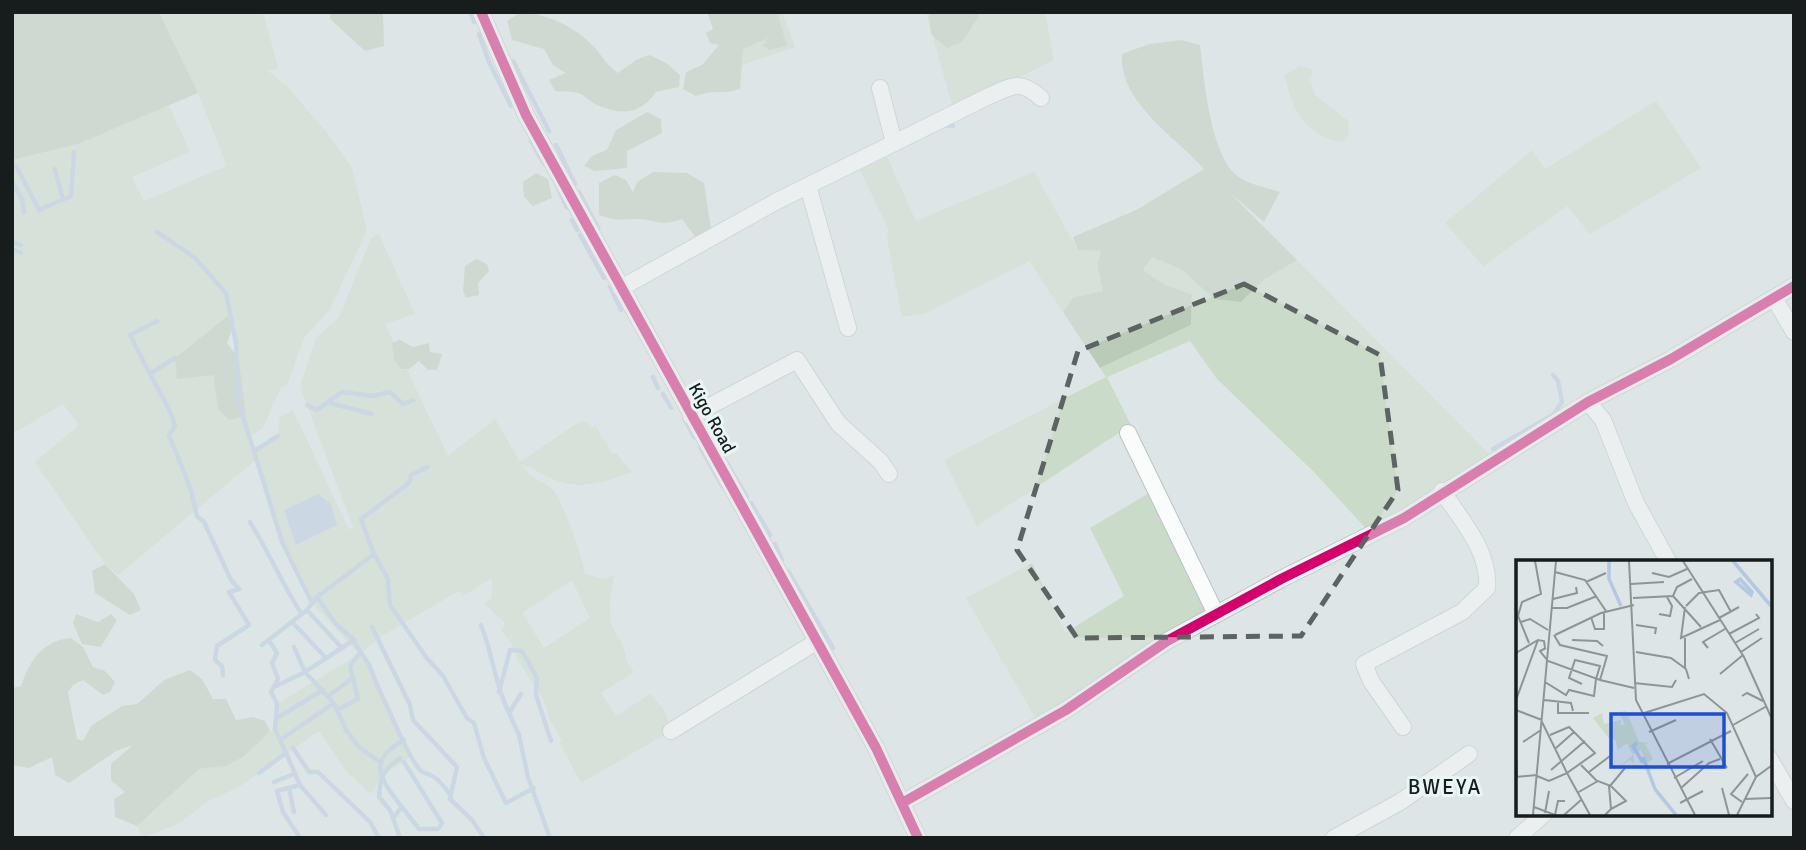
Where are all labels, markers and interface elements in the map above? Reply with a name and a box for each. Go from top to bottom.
street label: Kigo Road [684,379,740,457]
inset map [1516,560,1771,815]
district label: BWEYA [1408,774,1482,800]

